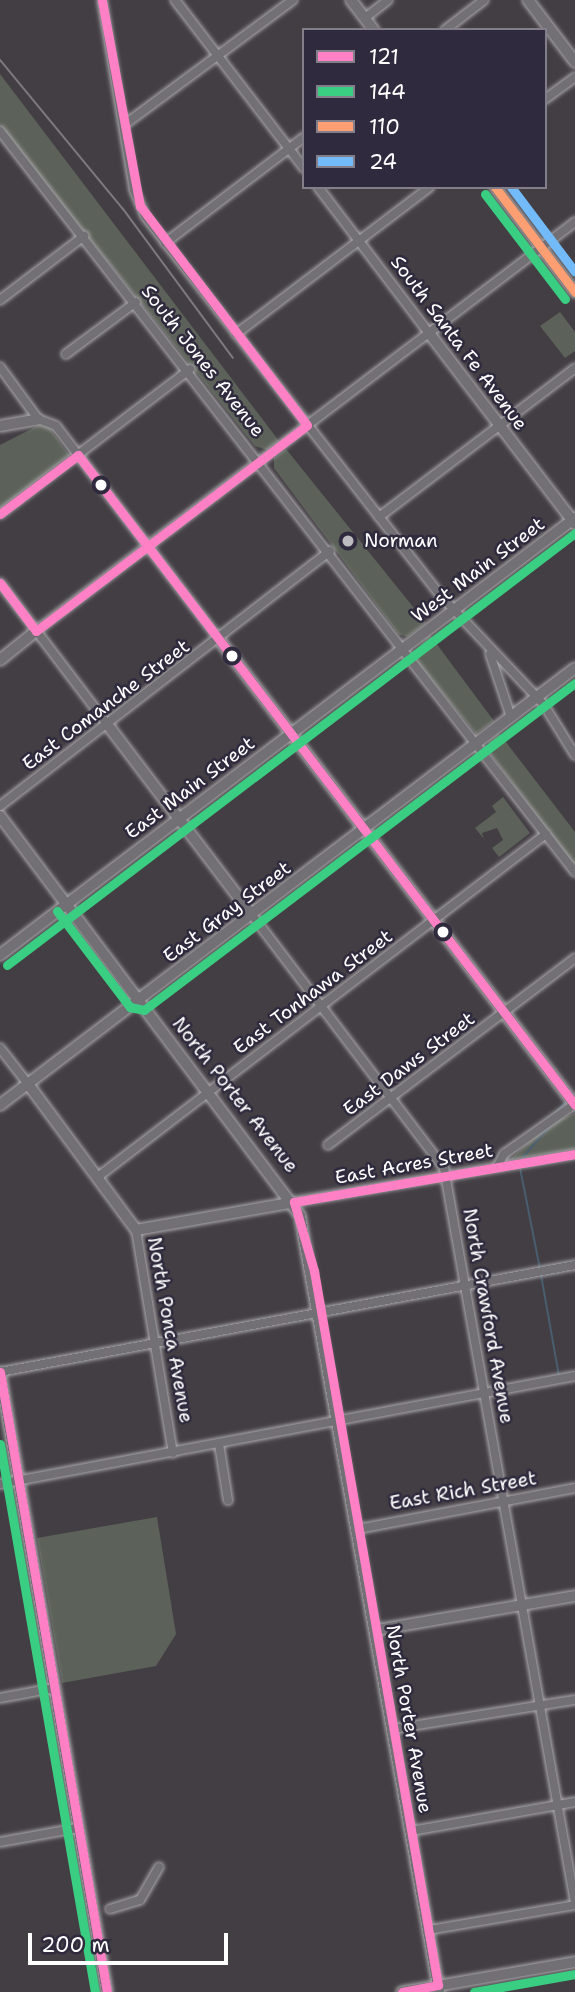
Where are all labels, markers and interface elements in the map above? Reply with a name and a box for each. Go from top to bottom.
legend [302,28,547,189]
text: 121 [369,43,399,71]
text: 144 [369,78,406,106]
text: 110 [369,113,400,141]
text: 24 [369,148,397,176]
street label: South Santa Fe Avenue [386,251,532,435]
street label: South Jones Avenue [137,280,269,442]
unlabelled marker [94,478,108,492]
street label: West Main Street [407,512,549,628]
place label: Norman [364,530,438,552]
marker: Norman [338,531,358,551]
street label: East Comanche Street [18,635,194,775]
unlabelled marker [225,649,239,663]
street label: East Main Street [121,732,259,844]
street label: East Gray Street [159,857,295,967]
street label: East Tonhawa Street [229,925,397,1059]
unlabelled marker [436,925,450,939]
street label: East Daws Street [339,1007,479,1121]
street label: North Porter Avenue [167,1013,303,1177]
street label: East Acres Street [333,1139,495,1189]
street label: North Crawford Avenue [458,1207,518,1425]
street label: North Ponca Avenue [142,1235,198,1425]
street label: East Rich Street [388,1467,538,1515]
street label: North Porter Avenue [381,1623,437,1815]
scale bar [32,1918,231,1962]
text: 200 m [41,1931,110,1959]

